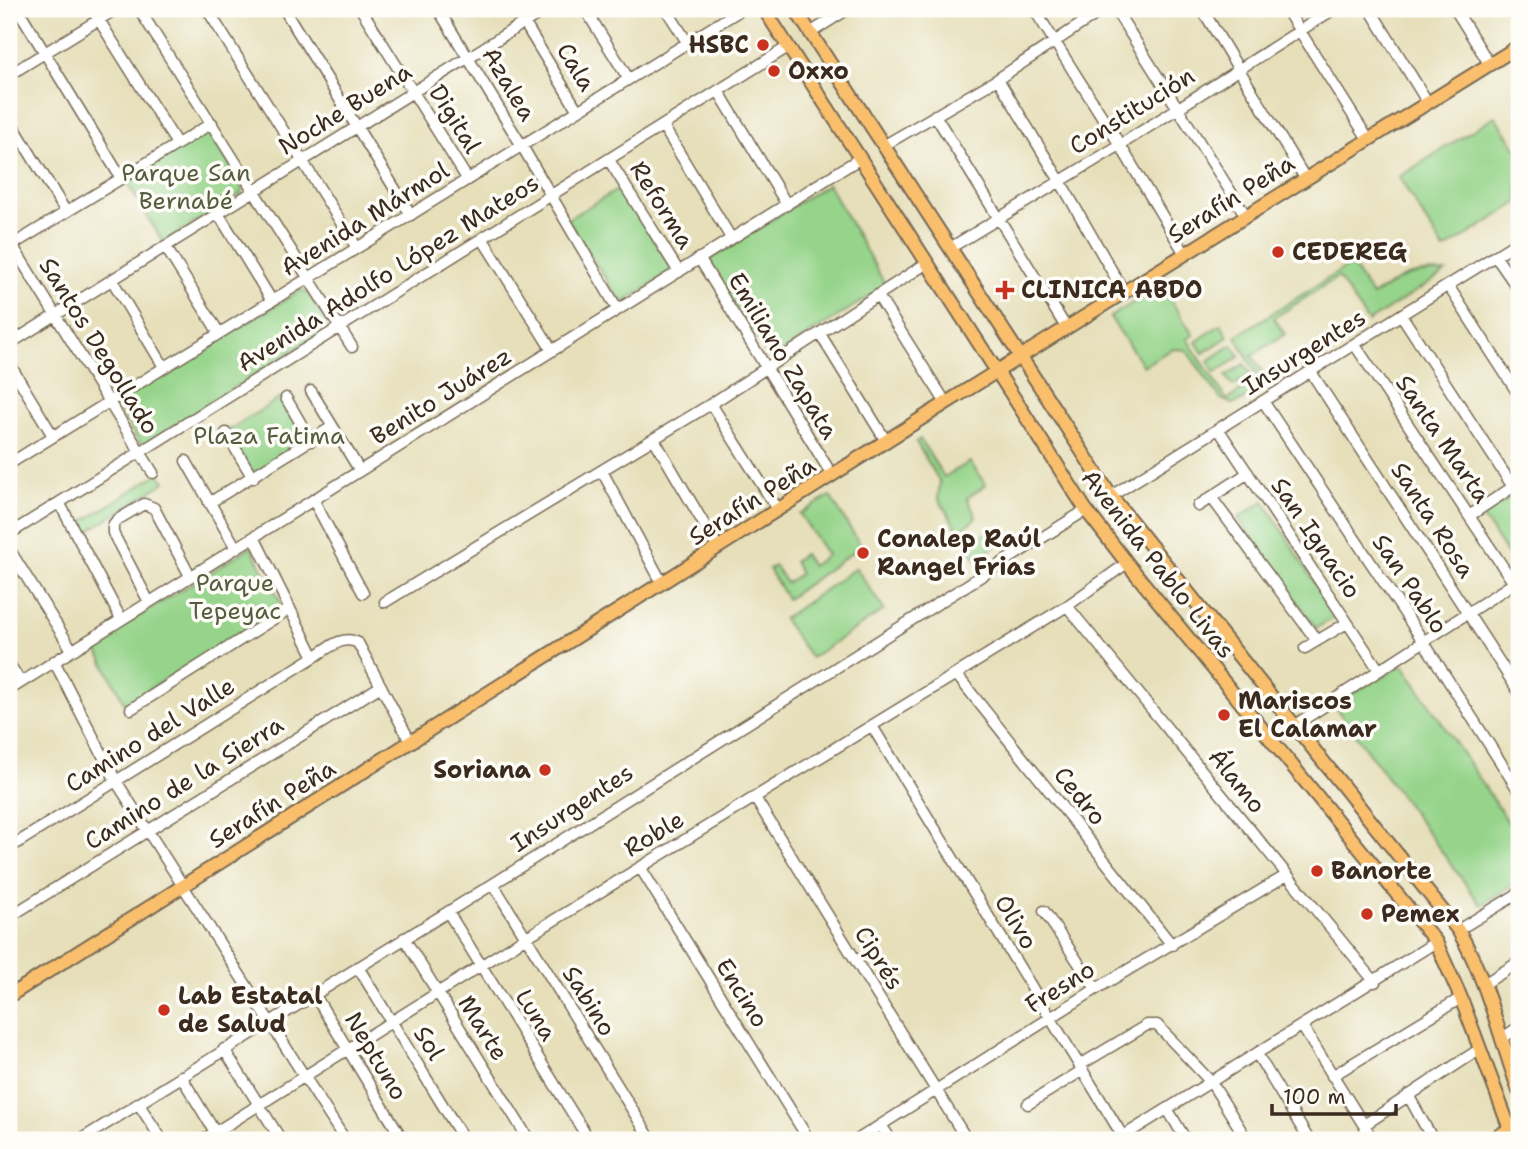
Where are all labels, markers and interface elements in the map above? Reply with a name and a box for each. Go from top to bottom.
place label: HSBC [688,29,749,61]
street label: Cala [549,37,603,97]
marker: HSBC [755,37,771,53]
street label: Azalea [475,41,544,127]
street label: Noche Buena [272,55,418,163]
place label: Oxxo [788,55,849,87]
street label: Constitución [1063,60,1201,162]
marker: Oxxo [766,63,782,79]
street label: Digital [421,79,489,160]
street label: Serafín Peña [1161,147,1301,251]
street label: Avenida Mármol [275,154,456,284]
street label: Reforma [623,155,701,255]
park label: Parque San Bernabé [121,157,251,217]
street label: Avenida Adolfo López Mateos [231,167,545,379]
place label: CEDEREG [1292,236,1407,268]
marker: CEDEREG [1270,244,1286,260]
street label: Santos Degollado [32,252,166,440]
street label: Emiliano Zapata [721,267,845,445]
place label: CLINICA ABDO [1021,274,1203,306]
marker: CLINICA ABDO [995,280,1015,300]
street label: Insurgentes [1236,301,1372,403]
street label: Benito Juárez [364,340,518,452]
street label: Santa Marta [1388,369,1498,510]
park label: Plaza Fatima [193,420,345,452]
street label: Serafín Peña [682,449,822,553]
street label: Santa Rosa [1384,456,1482,584]
street label: Avenida Pablo Livas [1074,463,1242,665]
street label: San Ignacio [1264,471,1368,605]
place label: Conalep Raúl Rangel Frias [877,523,1041,583]
street label: San Pablo [1365,528,1455,640]
marker: Conalep Raúl Rangel Frias [855,545,871,561]
park label: Parque Tepeyac [189,567,281,627]
street label: Camino del Valle [59,670,241,800]
place label: Mariscos El Calamar [1238,685,1377,745]
marker: Mariscos El Calamar [1216,707,1232,723]
street label: Camino de la Sierra [79,709,290,857]
street label: Álamo [1201,742,1273,820]
street label: Serafín Peña [202,752,342,856]
place label: Soriana [433,754,532,786]
street label: Insurgentes [505,756,639,860]
street label: Cedro [1046,760,1114,832]
marker: Soriana [537,762,553,778]
street label: Roble [618,804,690,864]
place label: Banorte [1331,855,1432,887]
marker: Banorte [1309,863,1325,879]
street label: Olivo [987,889,1045,955]
place label: Pemex [1381,898,1460,930]
marker: Pemex [1359,906,1375,922]
street label: Ciprés [847,920,911,996]
street label: Encino [708,952,776,1034]
street label: Fresno [1019,953,1101,1021]
street label: Sabino [555,960,623,1042]
place label: Lab Estatal de Salud [178,980,323,1040]
street label: Luna [508,983,564,1047]
street label: Marte [450,989,516,1067]
marker: Lab Estatal de Salud [156,1002,172,1018]
street label: Neptuno [337,1006,415,1106]
street label: Sol [406,1020,452,1067]
scale bar [1272,1072,1397,1116]
text: 100 m [1283,1083,1346,1111]

